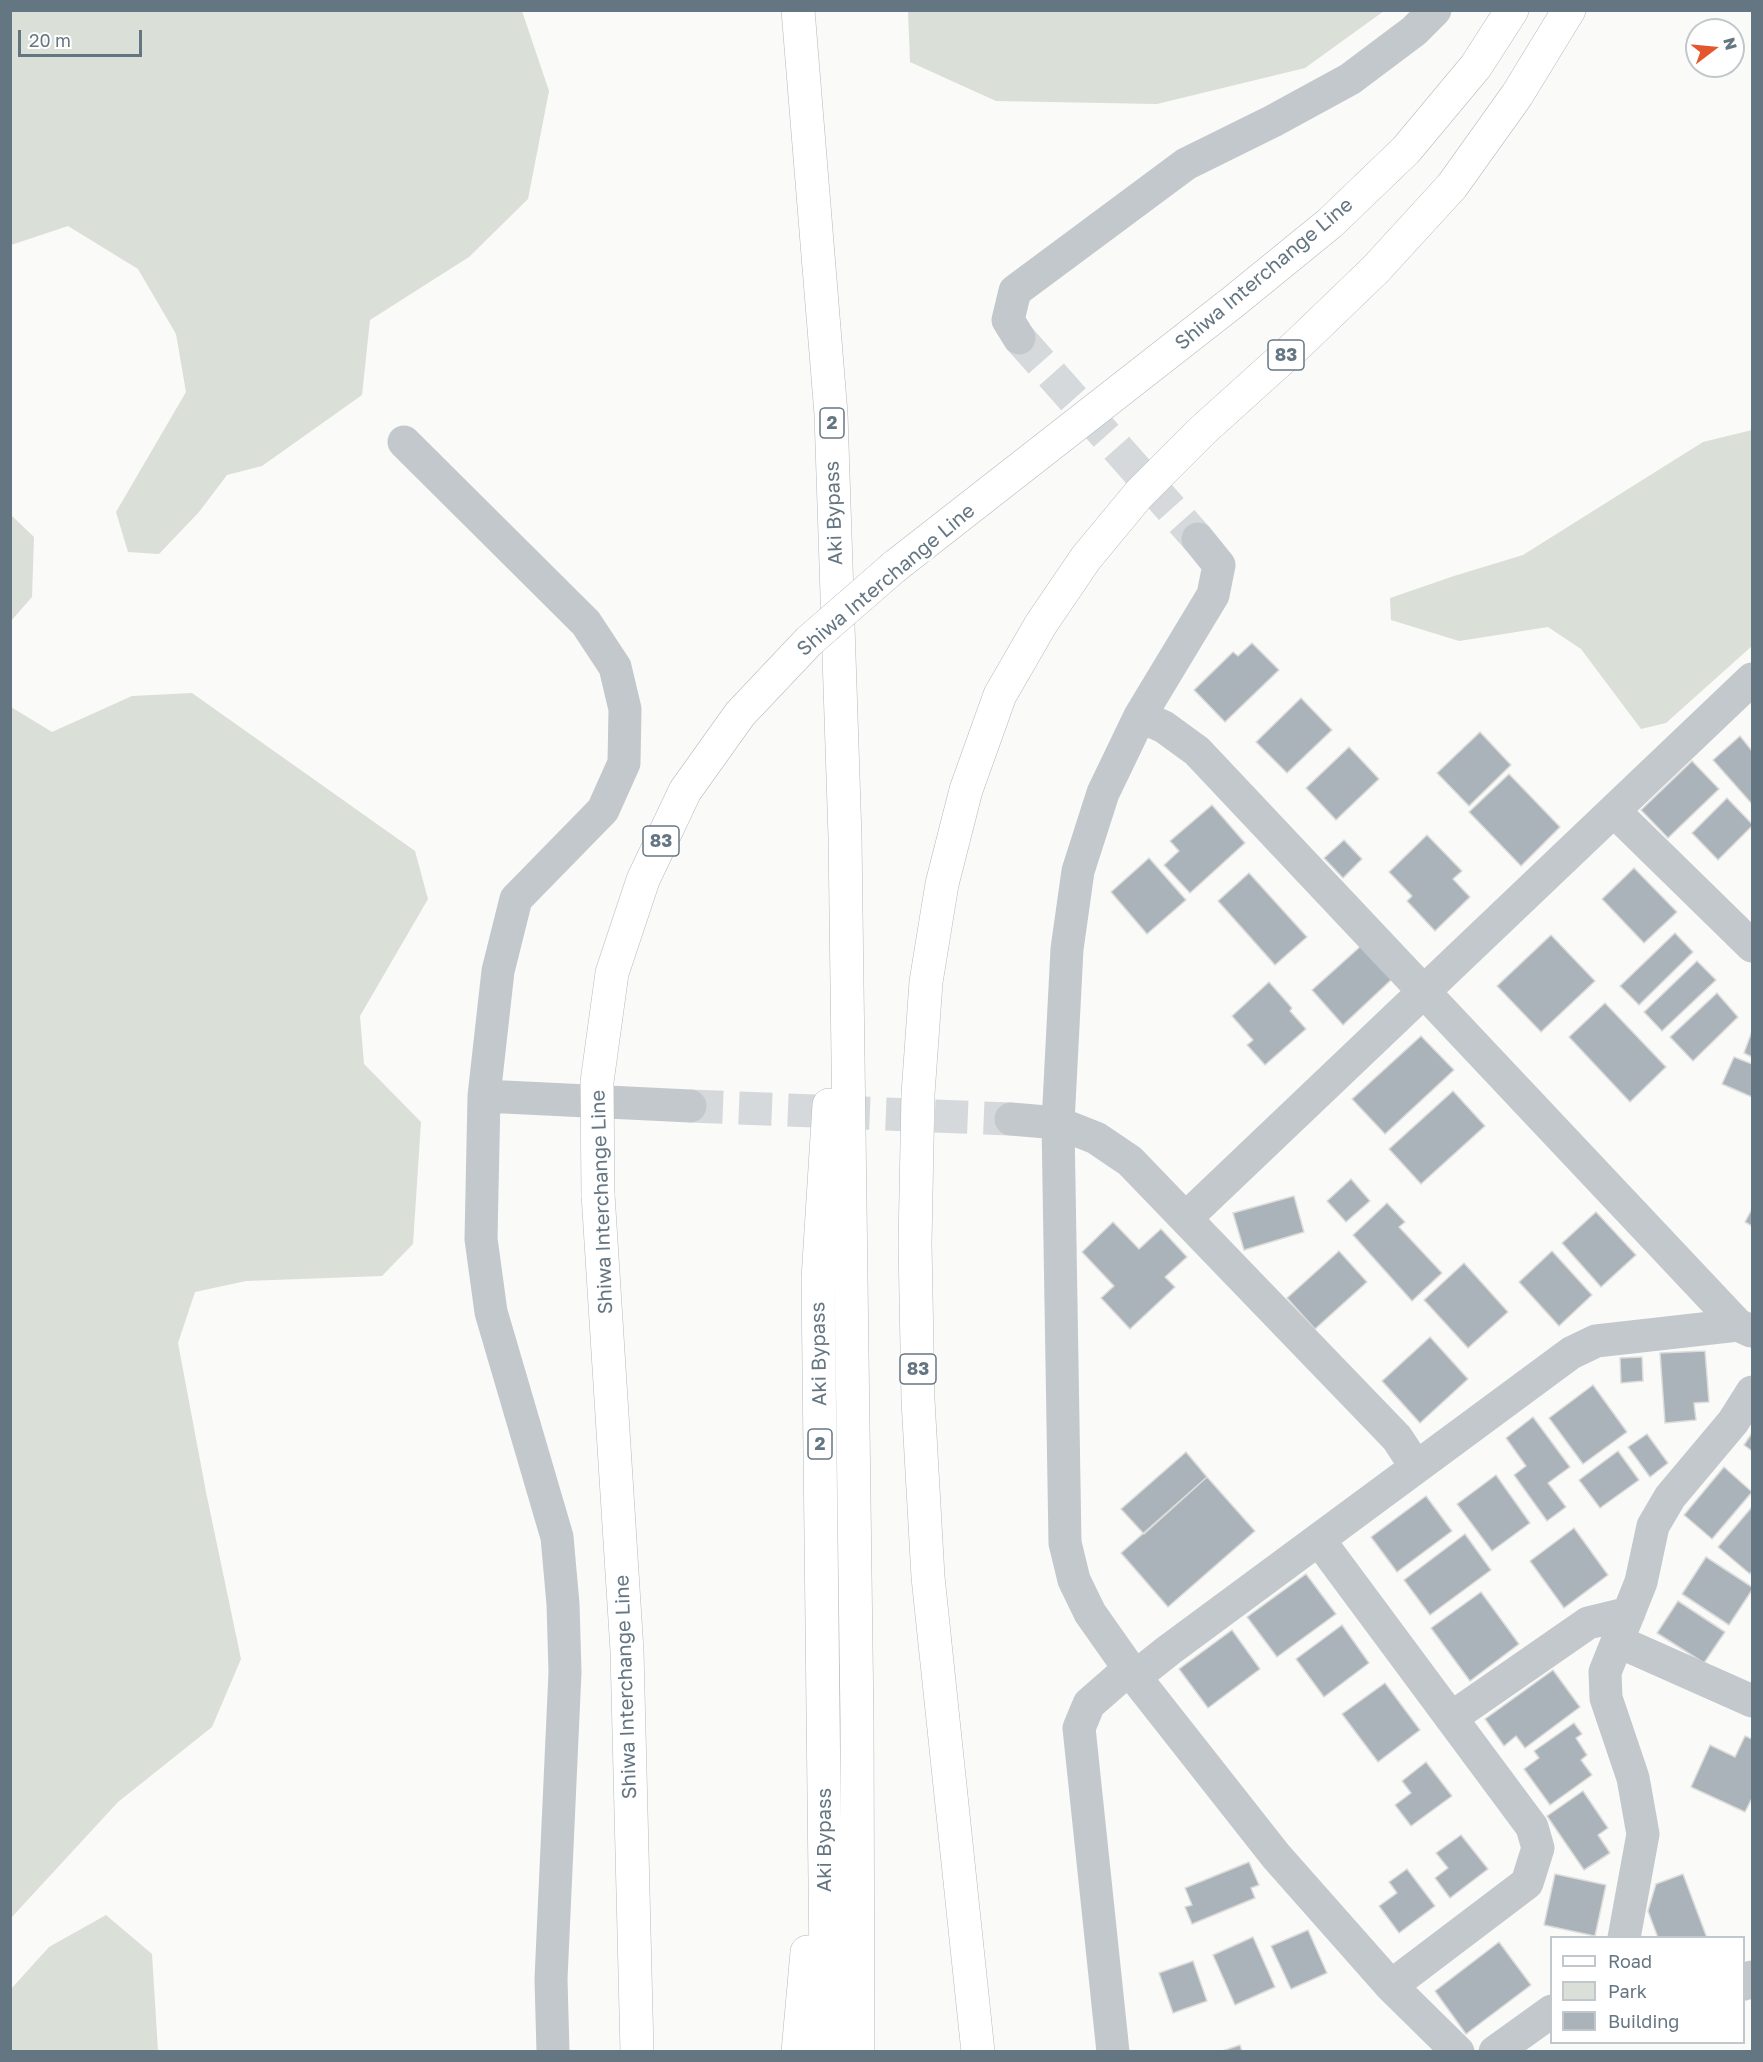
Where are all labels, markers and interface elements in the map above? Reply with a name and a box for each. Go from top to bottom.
scale bar [21,18,146,56]
north arrow [1685,18,1745,78]
text: 20 m [29,29,71,51]
text: N [1719,35,1742,52]
street label: Shiwa Interchange Line [1170,193,1358,355]
road number: 83 [1268,340,1304,370]
road number: 2 [820,408,844,438]
street label: Aki Bypass [820,460,848,566]
street label: Shiwa Interchange Line [792,499,980,661]
road number: 83 [643,826,679,856]
street label: Shiwa Interchange Line [586,1089,618,1315]
street label: Aki Bypass [806,1302,832,1406]
road number: 83 [900,1354,936,1384]
road number: 2 [808,1429,832,1459]
street label: Shiwa Interchange Line [610,1574,642,1800]
street label: Aki Bypass [813,1788,837,1892]
legend [1550,1936,1745,2044]
text: Road [1608,1950,1652,1972]
text: Park [1608,1980,1647,2002]
text: Building [1608,2010,1679,2032]

